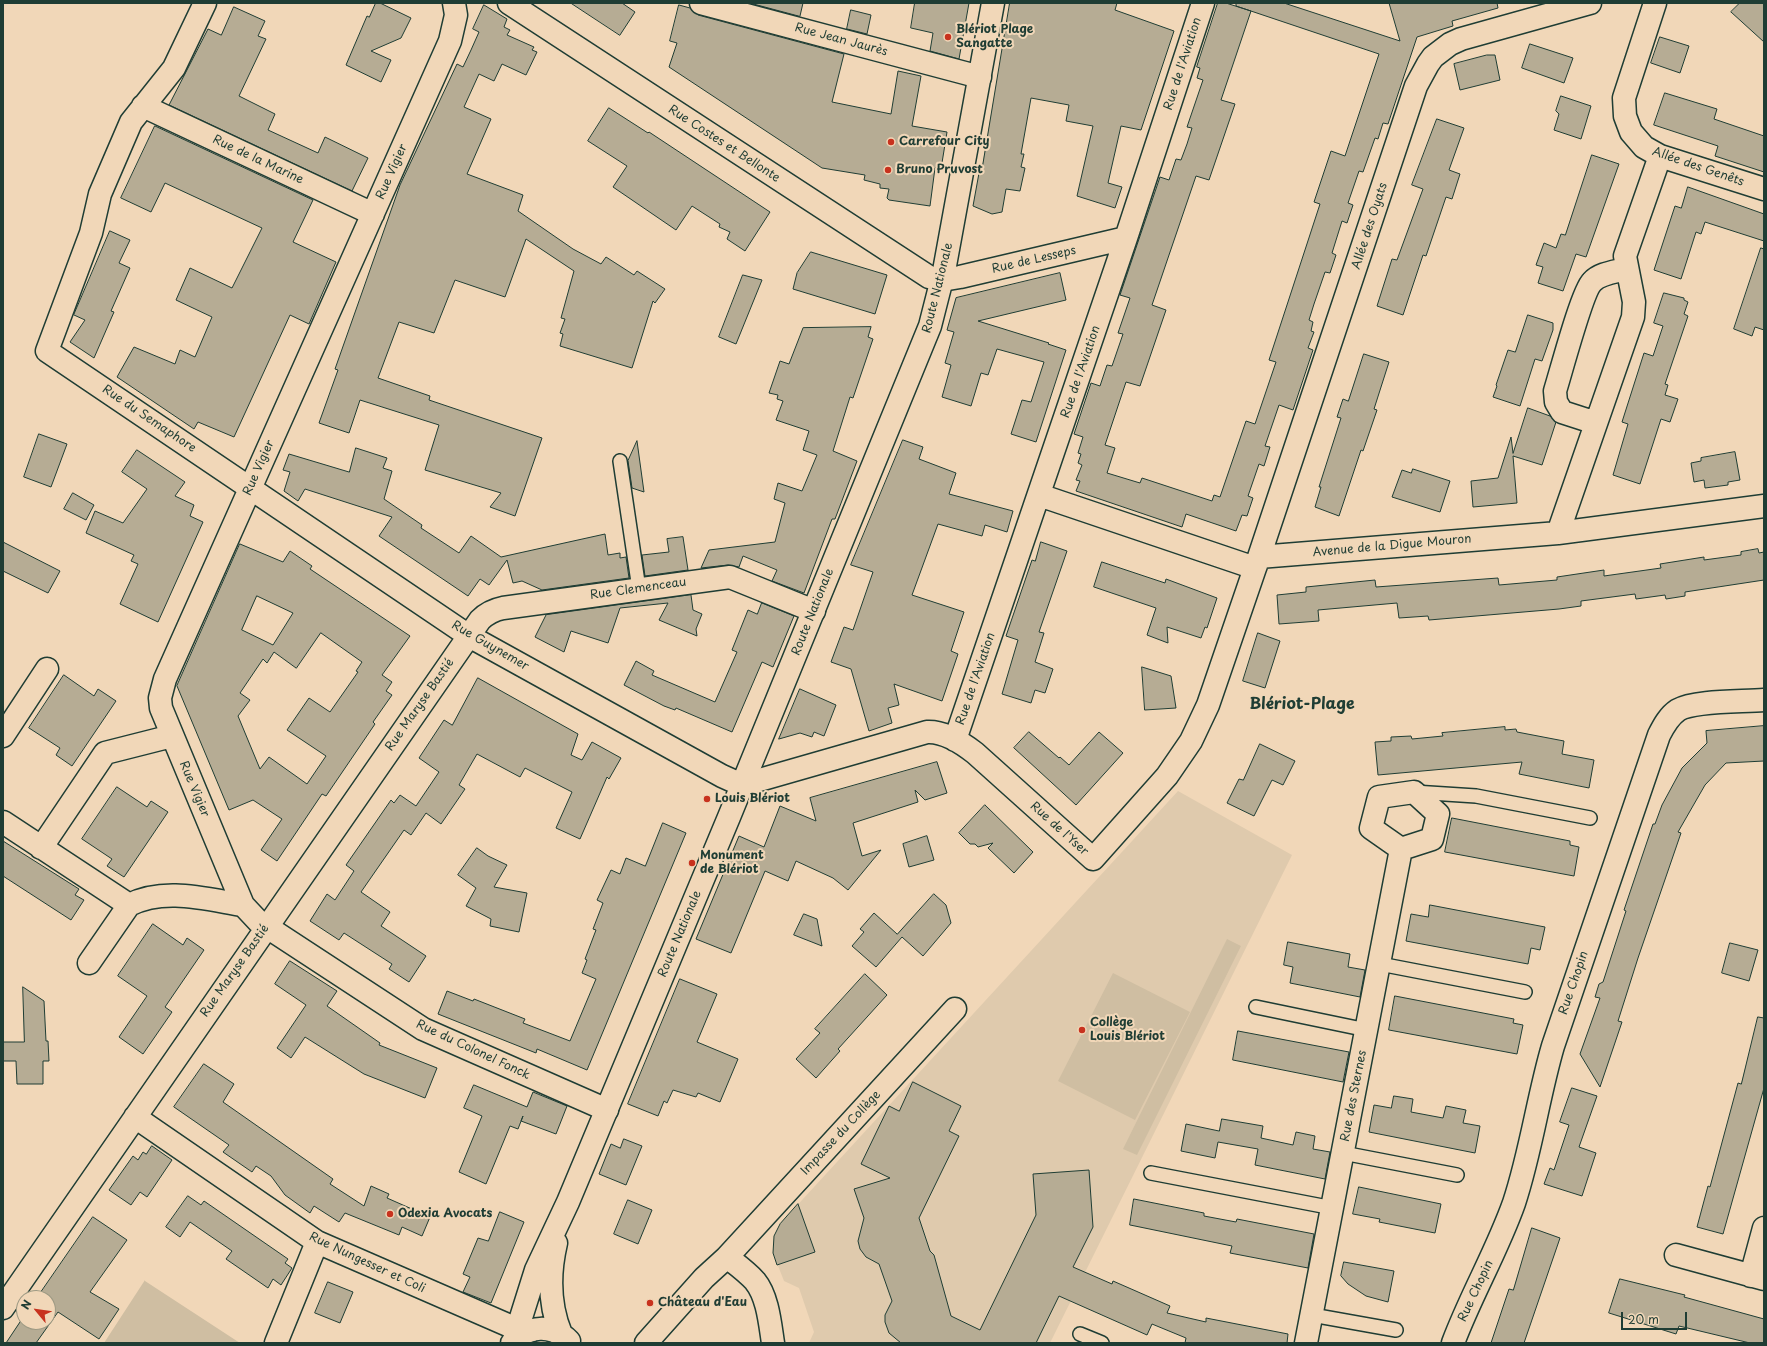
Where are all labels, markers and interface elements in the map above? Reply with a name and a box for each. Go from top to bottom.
street label: Rue de l'Aviation [1161,16,1205,112]
street label: Rue Jean Jaurès [793,21,889,59]
place label: Blériot Plage Sangatte [956,23,1033,51]
marker: Blériot Plage Sangatte [943,32,953,42]
street label: Rue Costes et Bellonte [665,103,783,185]
street label: Rue de la Marine [210,133,306,187]
place label: Carrefour City [899,135,990,149]
marker: Carrefour City [886,137,896,147]
street label: Rue Vigier [373,142,411,202]
street label: Allée des Genêts [1650,145,1746,189]
place label: Bruno Pruvost [896,163,983,177]
marker: Bruno Pruvost [883,165,893,175]
street label: Allée des Oyats [1349,181,1391,271]
street label: Route Nationale [920,241,956,335]
street label: Rue de Lesseps [990,243,1078,277]
street label: Rue de l'Aviation [1058,324,1104,420]
street label: Rue du Semaphore [99,382,199,456]
street label: Rue Vigier [240,438,278,498]
street label: Avenue de la Digue Mouron [1312,532,1472,560]
street label: Route Nationale [789,566,837,658]
street label: Rue Clemenceau [589,575,687,603]
street label: Rue Guynemer [449,618,531,674]
street label: Rue de l'Aviation [953,631,999,727]
street label: Rue Maryse Bastié [383,656,457,754]
district label: Blériot-Plage [1249,695,1355,715]
street label: Rue Vigier [176,759,212,819]
place label: Louis Blériot [715,792,790,806]
marker: Louis Blériot [702,794,712,804]
street label: Rue de l'Yser [1027,799,1091,859]
place label: Monument de Blériot [700,849,764,877]
marker: Monument de Blériot [687,858,697,868]
street label: Route Nationale [655,888,705,980]
street label: Rue Maryse Bastié [198,922,272,1020]
street label: Rue Chopin [1556,949,1592,1017]
place label: Collège Louis Blériot [1090,1016,1165,1044]
street label: Rue du Colonel Fonck [414,1017,532,1083]
marker: Collège Louis Blériot [1077,1025,1087,1035]
street label: Rue des Sternes [1338,1049,1370,1143]
street label: Impasse du Collège [798,1088,884,1178]
place label: Odexia Avocats [398,1207,492,1221]
marker: Odexia Avocats [385,1209,395,1219]
street label: Rue Nungesser et Coli [307,1230,427,1296]
street label: Rue Chopin [1455,1258,1497,1324]
north arrow [16,1290,56,1330]
text: N [16,1296,35,1312]
place label: Château d'Eau [658,1296,747,1310]
marker: Château d'Eau [645,1298,655,1308]
scale bar [1623,1304,1689,1330]
text: 20 m [1628,1310,1659,1328]

